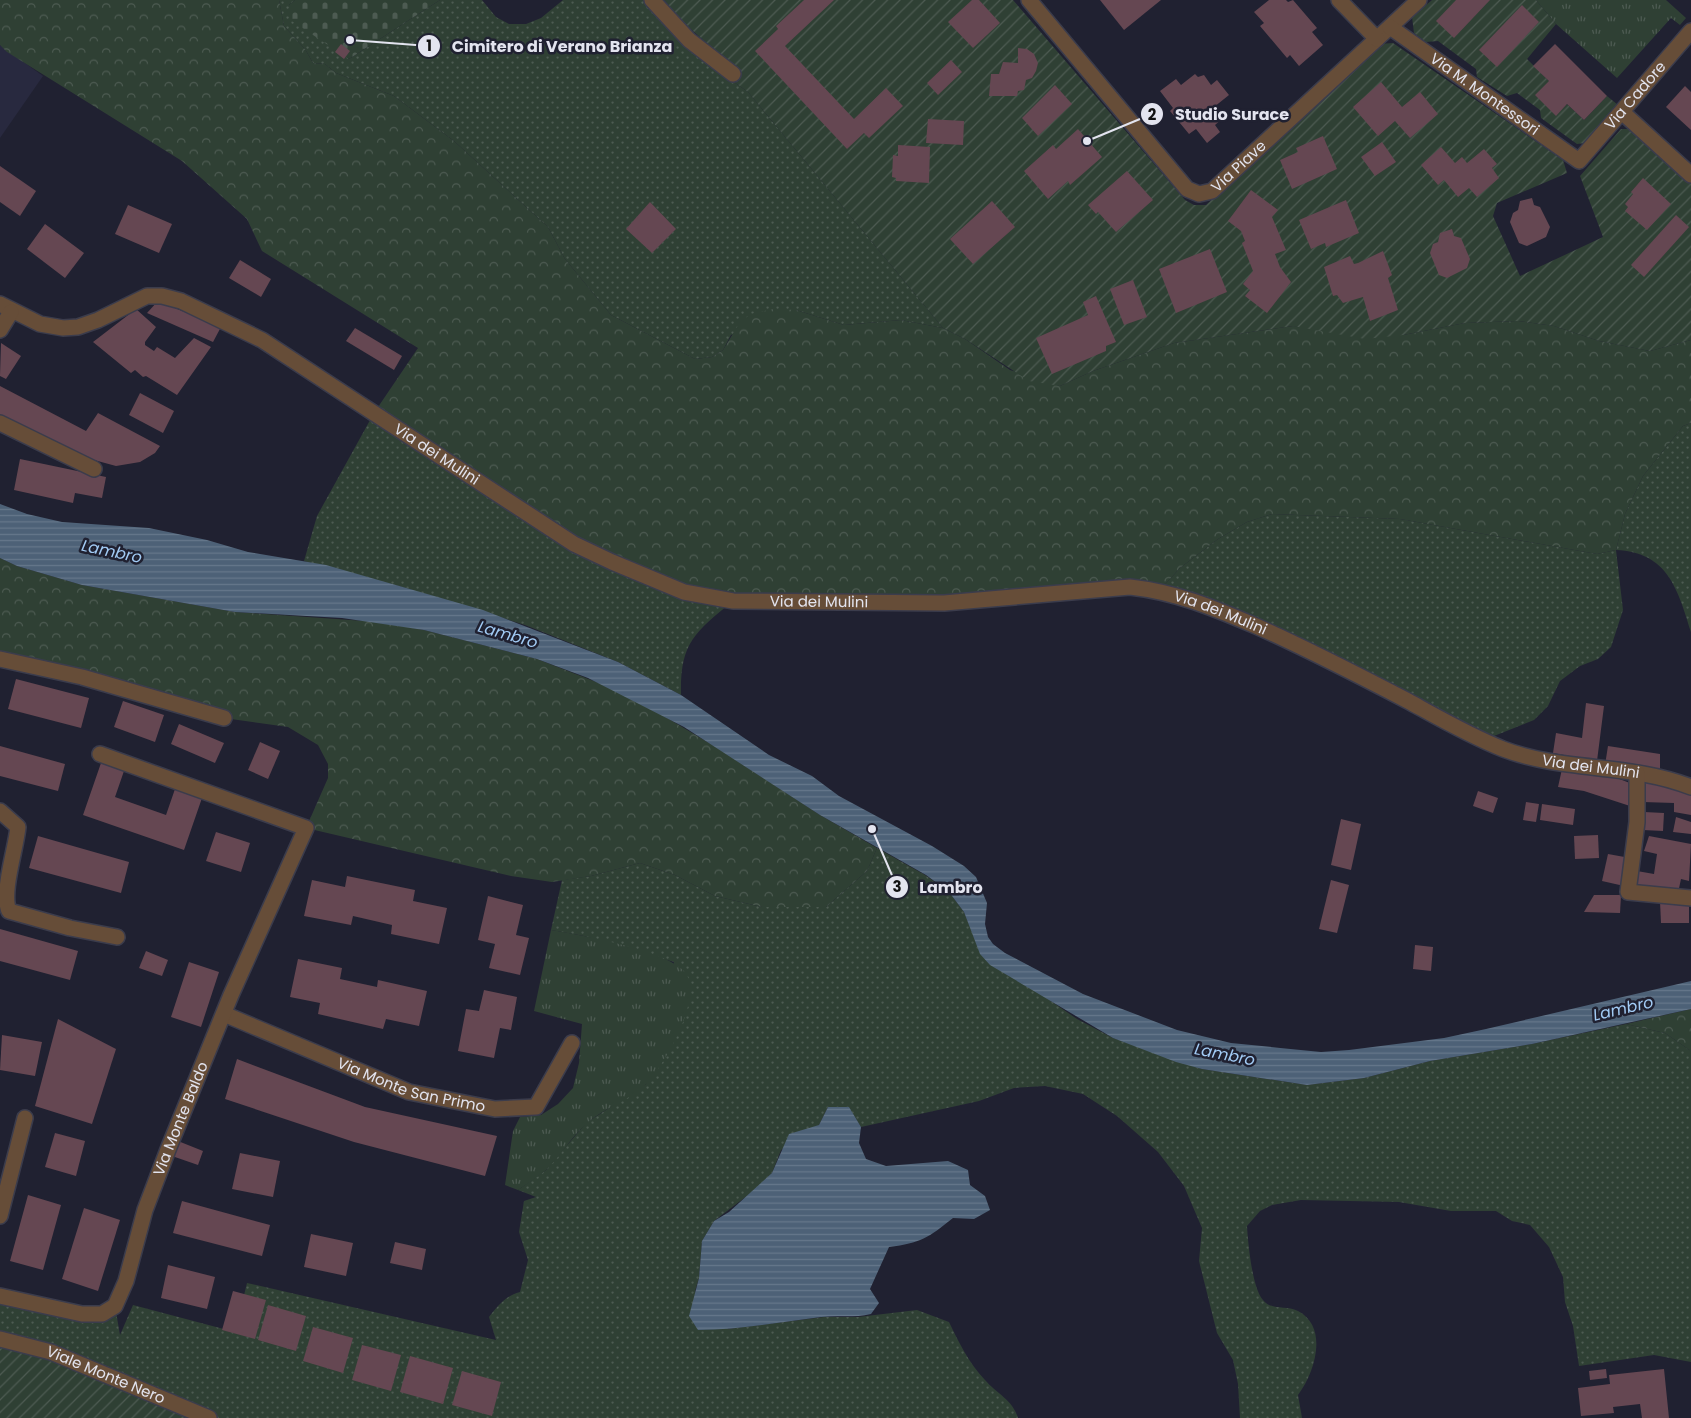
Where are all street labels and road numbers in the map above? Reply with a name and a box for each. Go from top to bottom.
street label: Via M. Montessori [1426,48,1544,140]
street label: Via Cadore [1599,56,1670,134]
street label: Via Piave [1206,135,1271,197]
street label: Via dei Mulini [390,418,484,489]
street label: Via dei Mulini [1172,585,1271,640]
street label: Via dei Mulini [770,590,868,612]
street label: Via dei Mulini [1540,749,1641,783]
street label: Via Monte San Primo [334,1052,487,1117]
street label: Via Monte Baldo [148,1058,213,1179]
street label: Viale Monte Nero [43,1340,169,1409]

